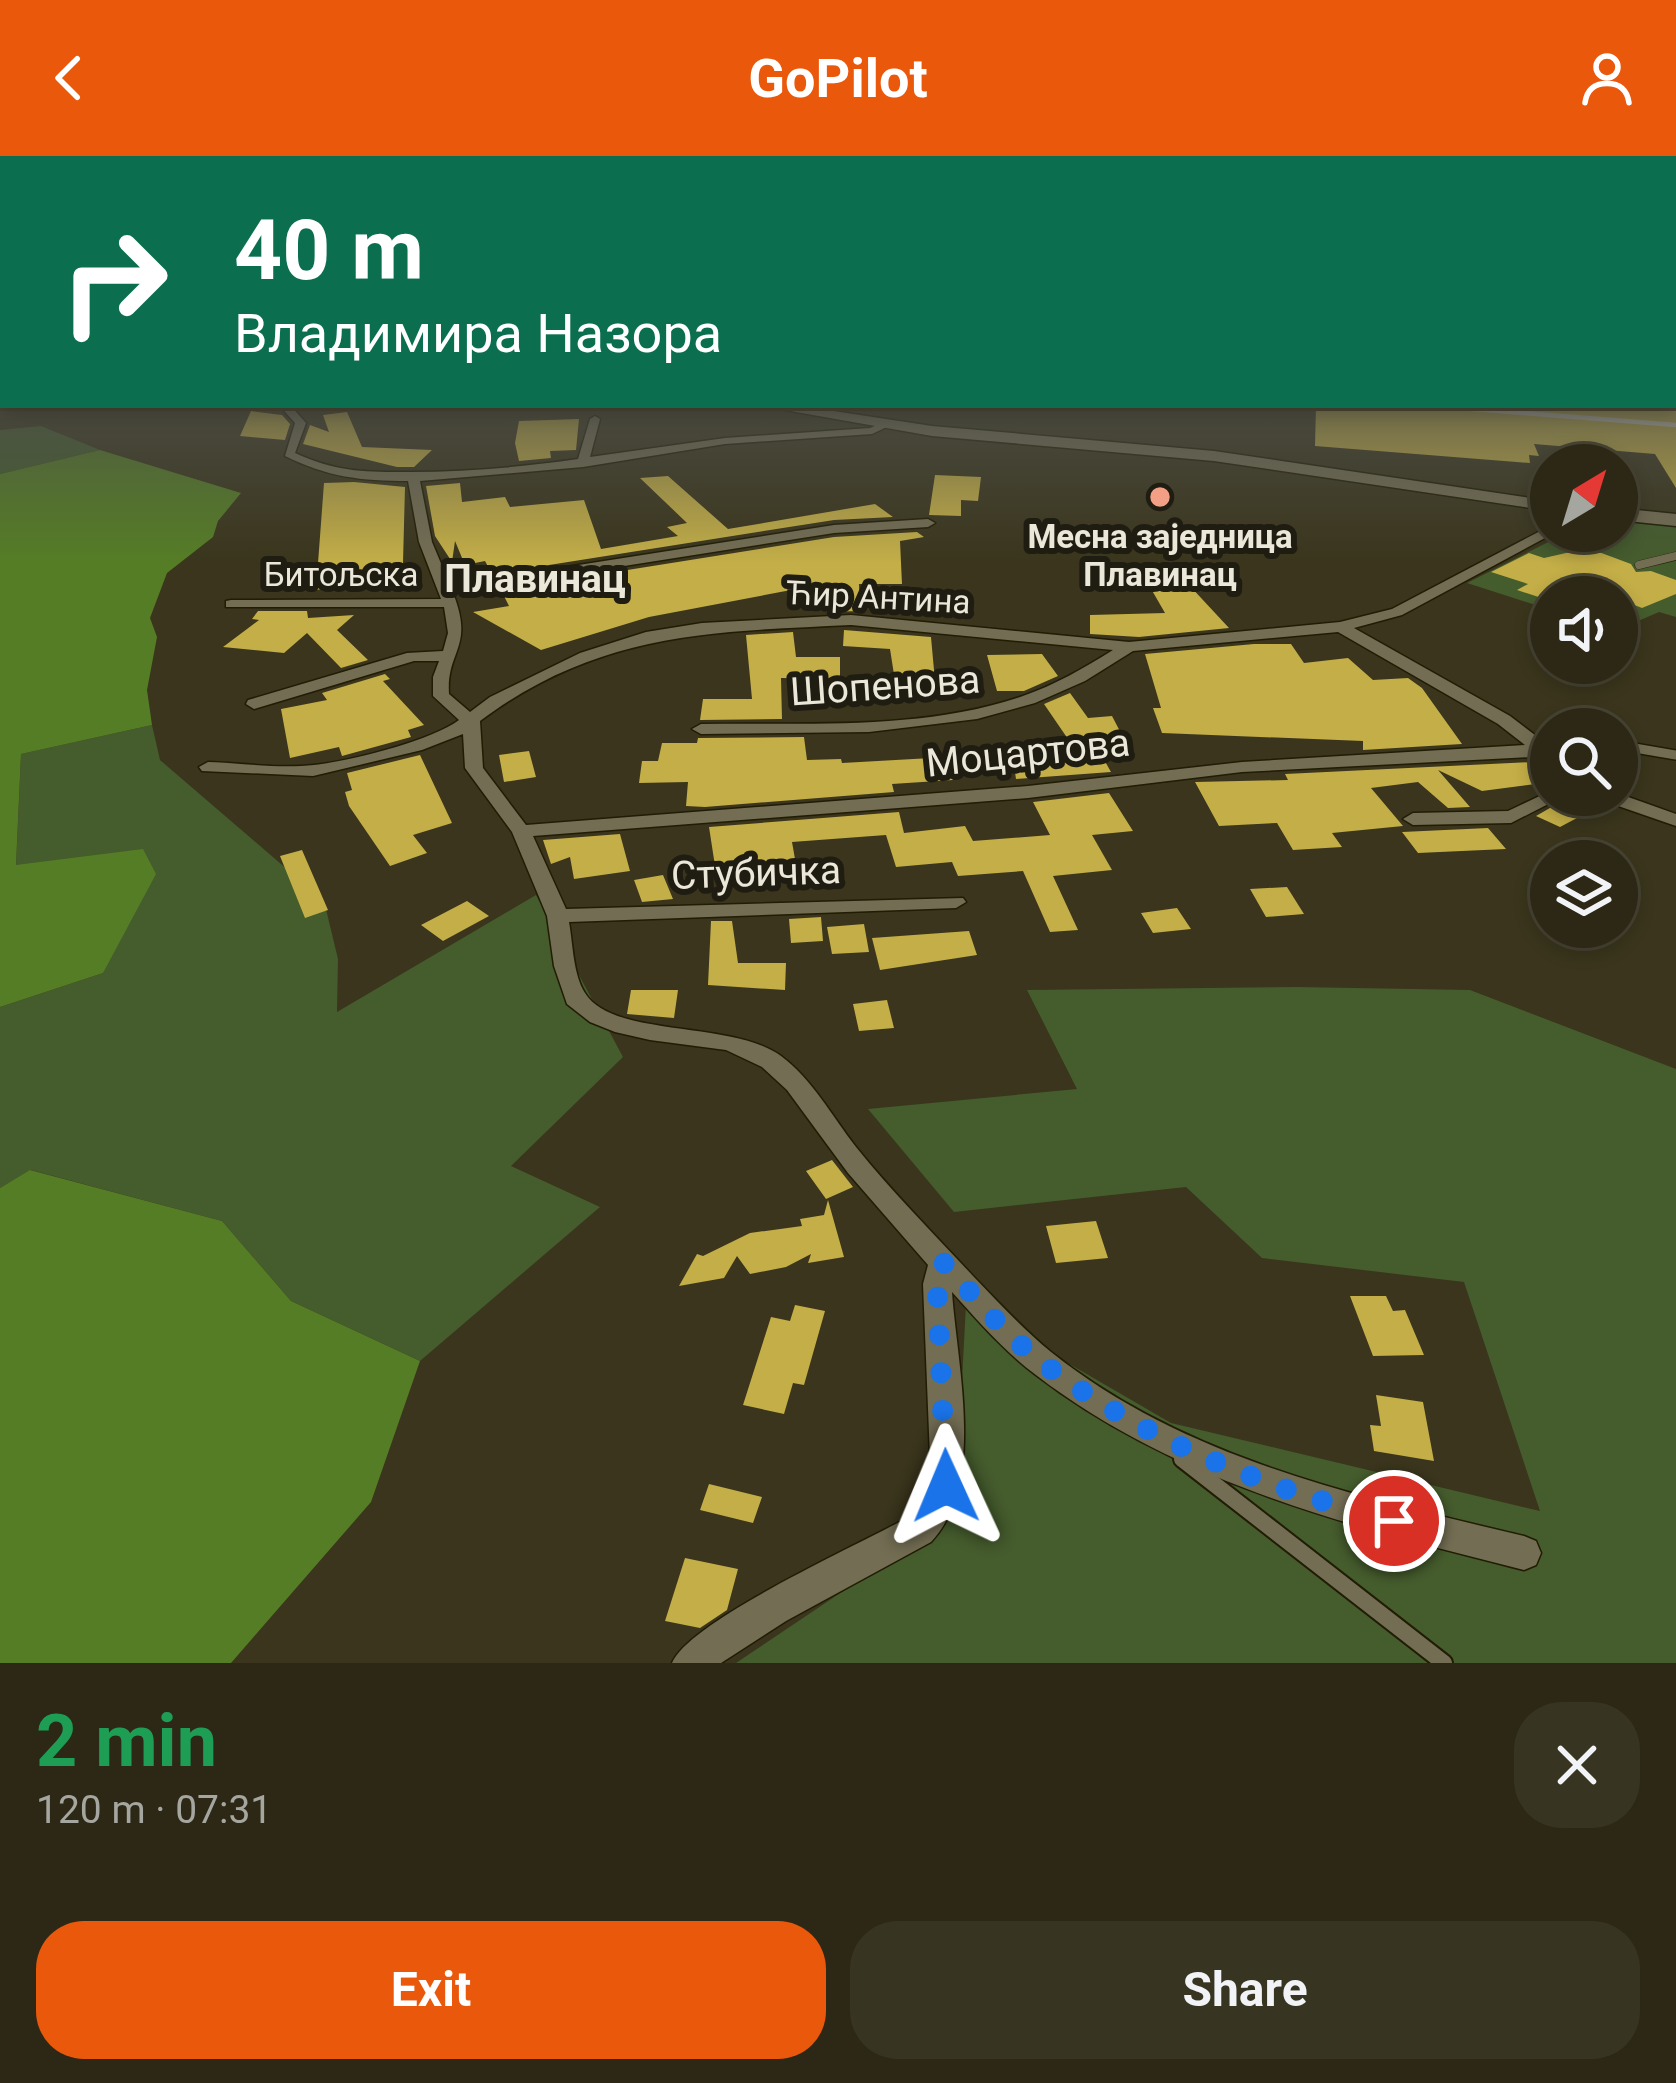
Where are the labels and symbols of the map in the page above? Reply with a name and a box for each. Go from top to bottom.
north arrow [1530,444,1638,552]
marker: Месна заједница Плавинац [1147,484,1173,510]
place label: Месна заједница Плавинац [1027,517,1293,594]
street label: Битољска [264,555,418,594]
district label: Плавинац [444,556,626,602]
street label: Ћир Антина [785,573,971,621]
street label: Шопенова [788,656,982,716]
street label: Моцартова [924,719,1132,787]
street label: Стубичка [670,847,842,899]
position arrow [883,1423,1009,1549]
pin [1343,1470,1445,1572]

